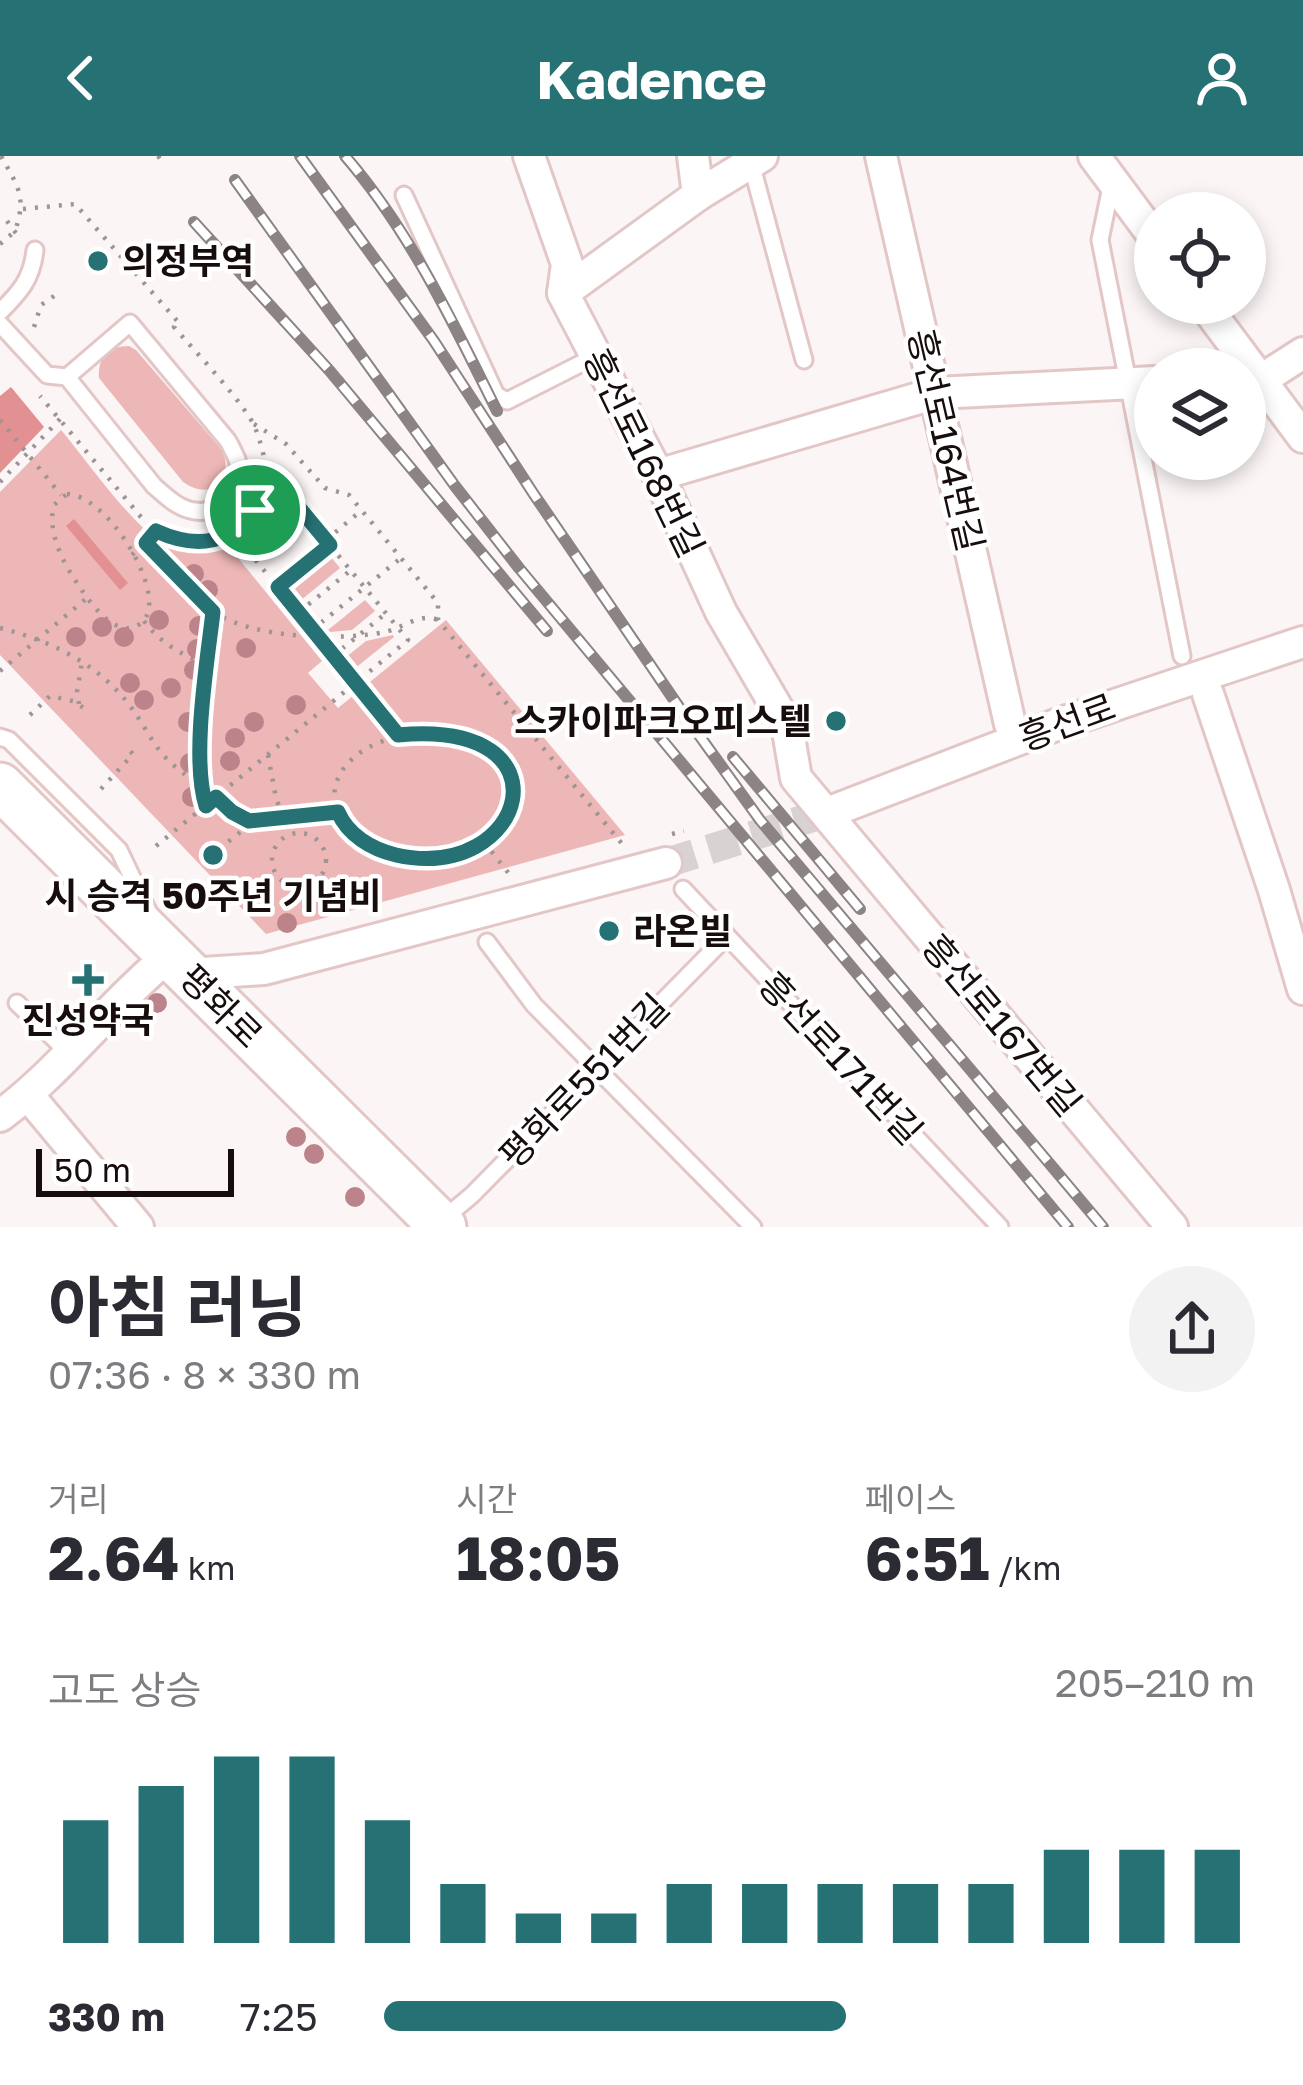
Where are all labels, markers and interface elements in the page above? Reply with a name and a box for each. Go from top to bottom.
icon: back [48,45,114,111]
icon: person [1189,45,1255,111]
text: Kadence [536,46,767,111]
map controls [1134,192,1266,480]
button: locate [1134,192,1266,324]
place label: 의정부역 [122,239,254,282]
marker: 의정부역 [85,248,111,274]
street label: 흥선로164번길 [900,325,993,555]
street label: 흥선로168번길 [575,341,713,564]
button: layers [1134,348,1266,480]
pin [204,459,306,561]
icon: arrive [222,477,288,543]
street label: 흥선로 [1013,684,1121,759]
place label: 스카이파크오피스텔 [514,699,812,742]
marker: 스카이파크오피스텔 [823,708,849,734]
marker: 시 승격 50주년 기념비 [200,842,226,868]
place label: 시 승격 50주년 기념비 [44,874,382,917]
place label: 라온빌 [633,909,732,952]
marker: 라온빌 [596,918,622,944]
street label: 흥선로167번길 [914,925,1091,1124]
street label: 평화로 [171,955,272,1056]
street label: 흥선로171번길 [751,963,932,1153]
marker: 진성약국 [75,967,101,993]
street label: 평화로551번길 [490,985,677,1176]
place label: 진성약국 [22,998,154,1041]
scale bar [36,1143,234,1196]
text: 50 m [54,1150,131,1189]
text: 아침 러닝 [48,1266,307,1346]
button: share [1129,1266,1255,1392]
text: 07:36 · 8 × 330 m [48,1351,361,1398]
text: 거리 [48,1479,109,1518]
text: 시간 [456,1479,517,1518]
text: 페이스 [865,1479,956,1518]
text: 2.64 [48,1521,179,1593]
text: 18:05 [456,1521,620,1593]
text: 6:51 [865,1521,989,1593]
text: km [179,1548,236,1587]
text: /km [989,1548,1061,1587]
text: 205–210 m [1055,1659,1255,1706]
text: 고도 상승 [48,1666,201,1713]
text: 330 m [48,1993,165,2040]
text: 7:25 [240,1993,318,2040]

